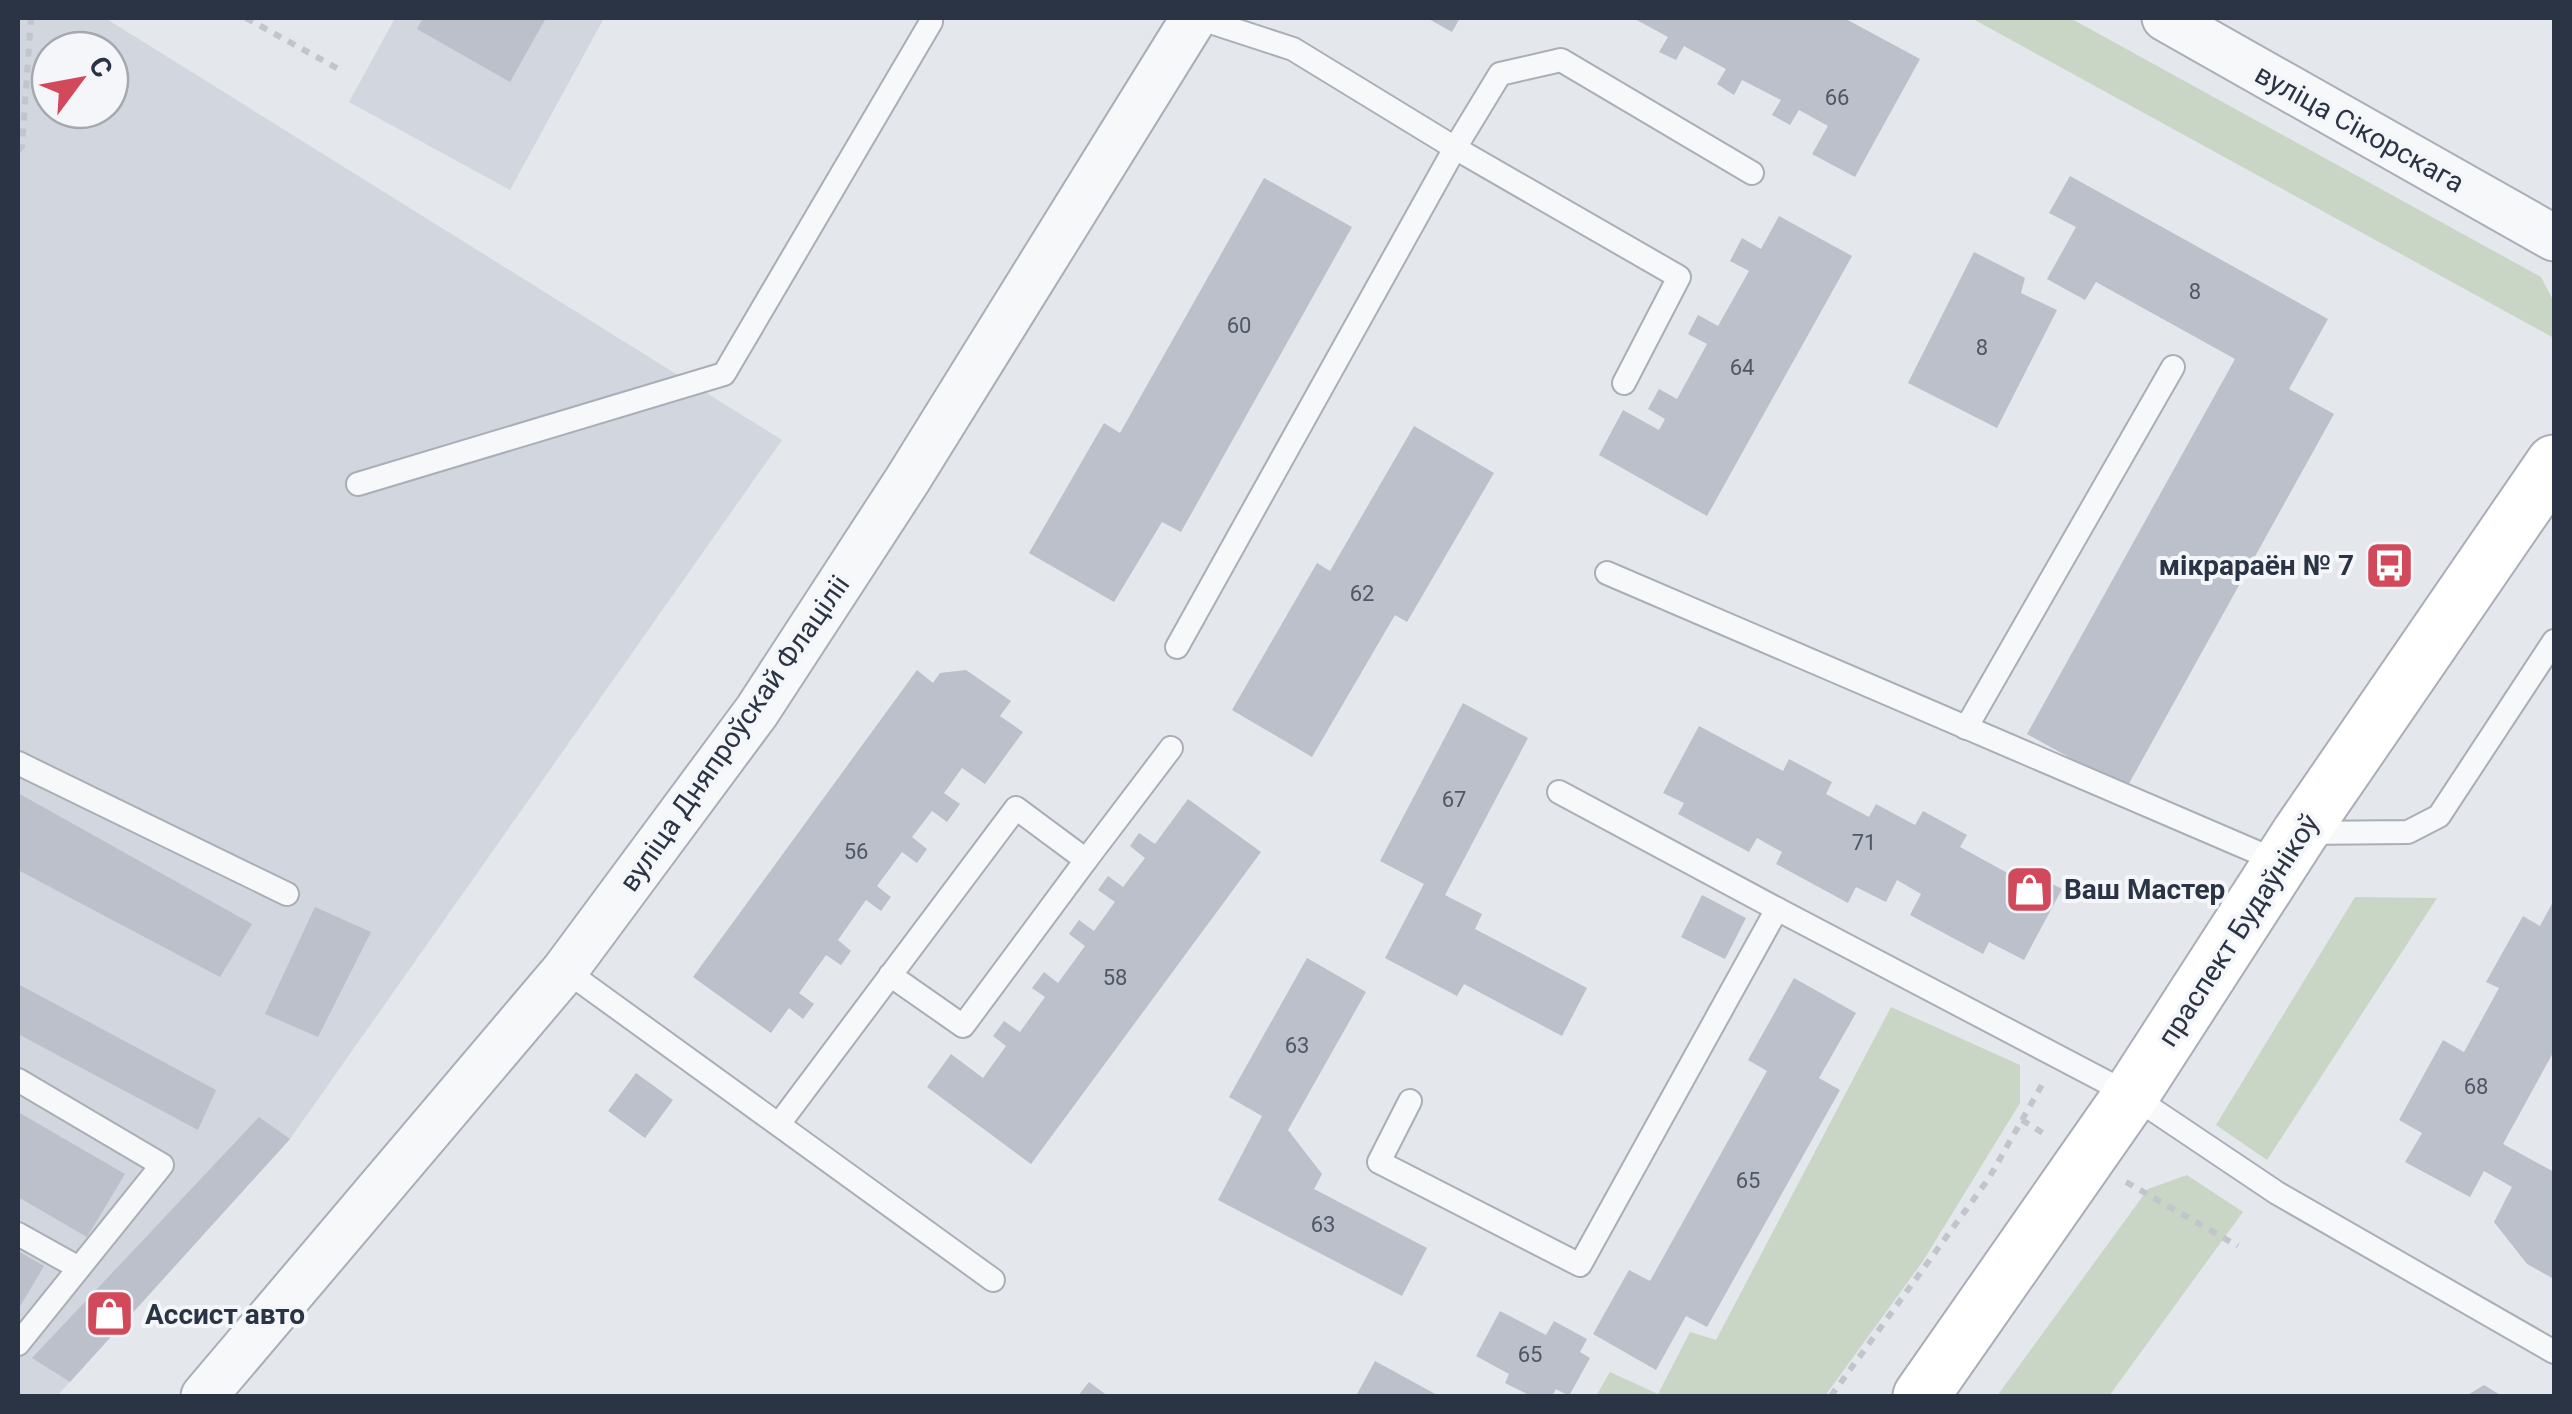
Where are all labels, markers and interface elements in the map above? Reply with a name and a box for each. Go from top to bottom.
north arrow [30,30,130,130]
text: С [82,51,120,84]
street label: вуліца Сікорскага [2249,57,2470,200]
house number: 66 [1825,85,1849,110]
house number: 8 [2189,279,2201,304]
house number: 60 [1227,313,1251,338]
house number: 8 [1976,335,1988,360]
house number: 64 [1730,355,1754,380]
bus stop icon: мікрараён № 7 [2363,539,2415,591]
place label: мікрараён № 7 [2159,549,2354,582]
street label: вуліца Дняпроўскай Флаціліі [612,569,856,898]
house number: 62 [1350,581,1374,606]
house number: 67 [1442,787,1466,812]
street label: праспект Будаўнікоў [2151,808,2326,1053]
house number: 71 [1852,830,1876,855]
house number: 56 [844,839,868,864]
shop icon: Ваш Мастер [2003,863,2055,915]
place label: Ваш Мастер [2064,873,2225,906]
house number: 58 [1103,965,1127,990]
house number: 63 [1285,1033,1309,1058]
house number: 68 [2464,1074,2488,1099]
house number: 65 [1736,1168,1760,1193]
house number: 63 [1311,1212,1335,1237]
shop icon: Ассист авто [84,1288,136,1340]
place label: Ассист авто [145,1298,305,1331]
house number: 65 [1518,1342,1542,1367]

